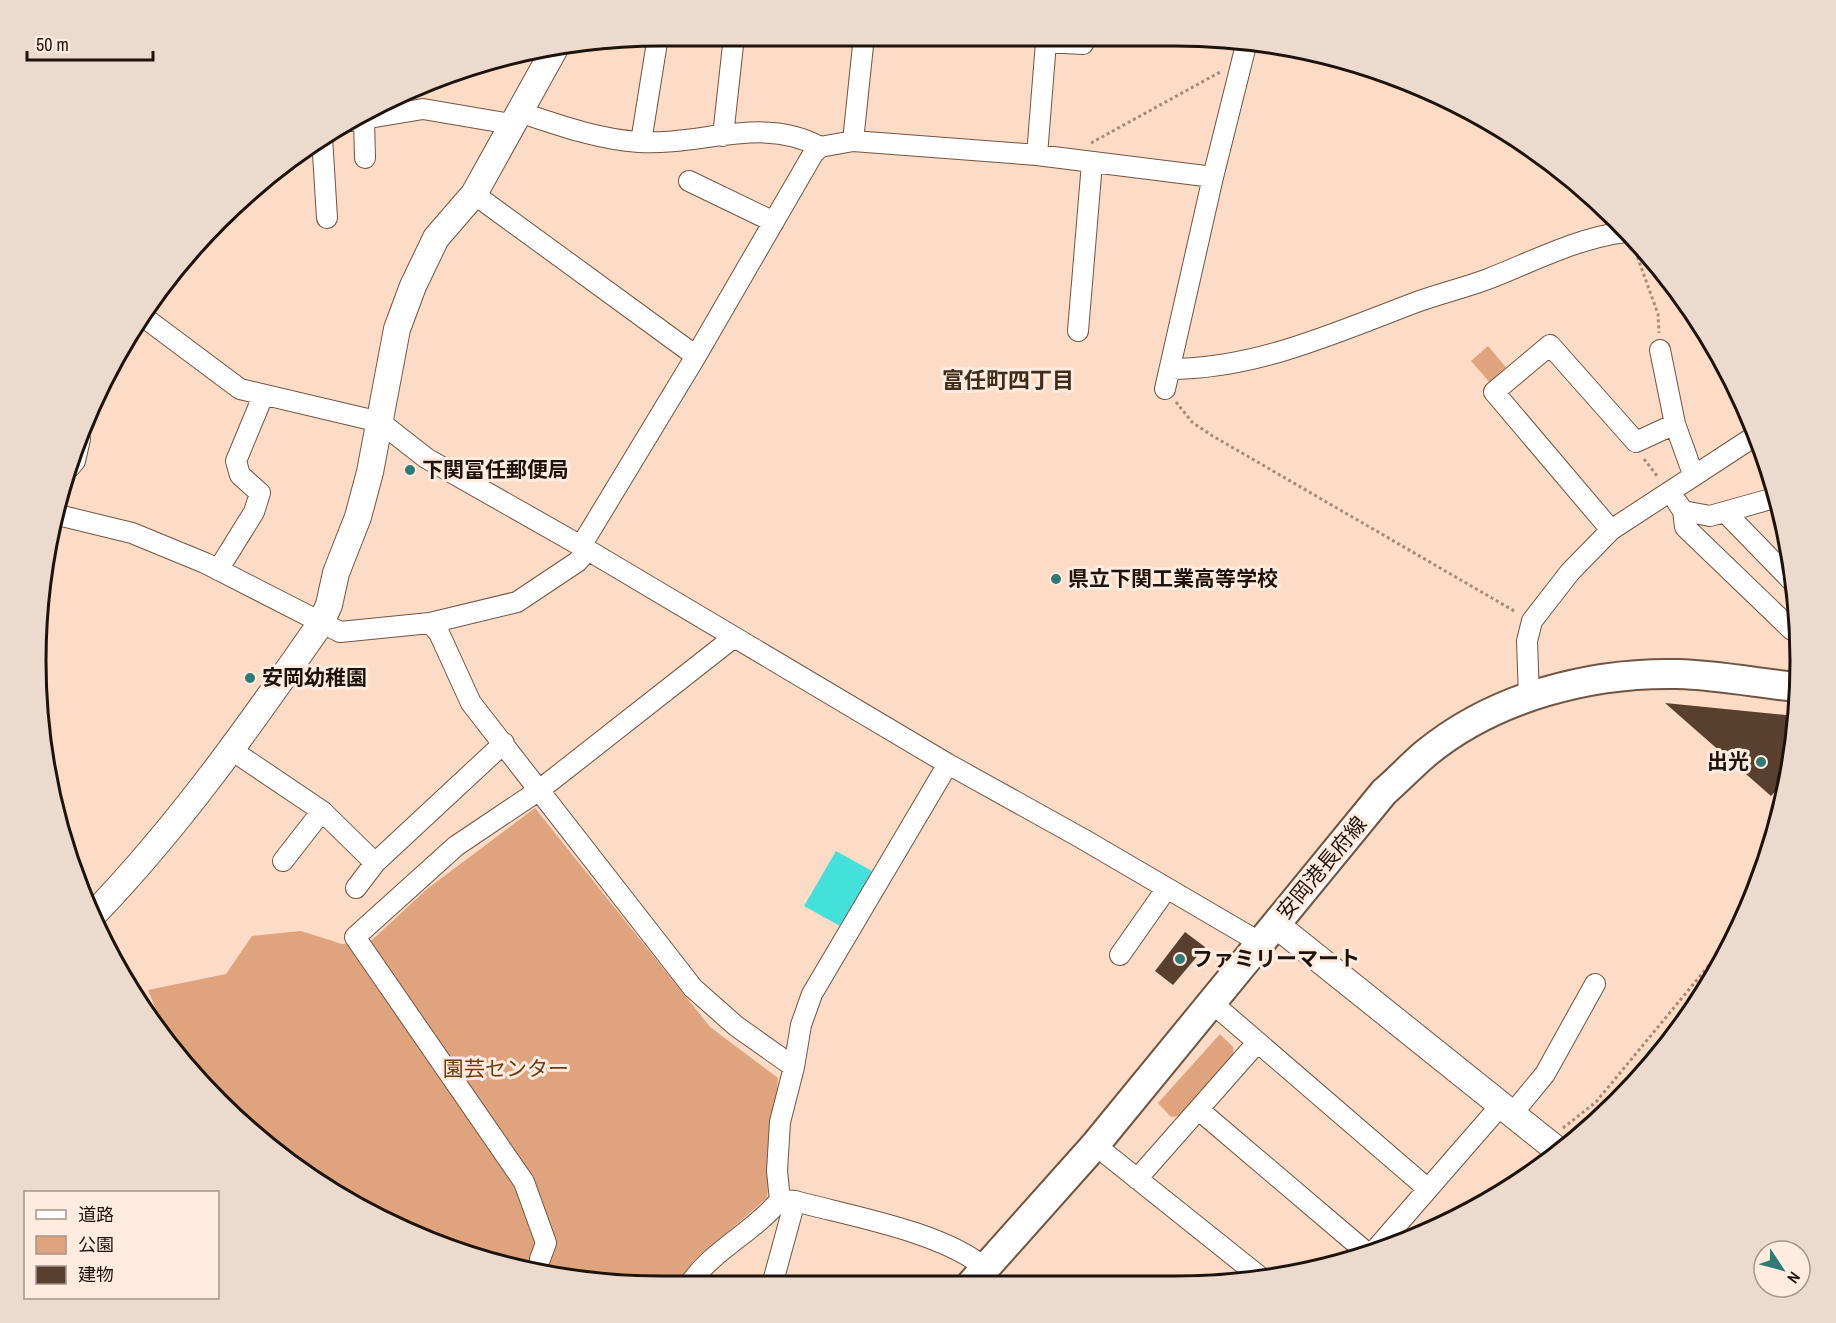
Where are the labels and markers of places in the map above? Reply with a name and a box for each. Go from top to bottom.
place label: 下関冨任郵便局 [422,455,569,484]
marker: 下関冨任郵便局 [403,463,417,477]
place label: 県立下関工業高等学校 [1068,564,1278,593]
marker: 県立下関工業高等学校 [1049,572,1063,586]
place label: 安岡幼稚園 [262,663,367,692]
marker: 安岡幼稚園 [243,671,257,685]
place label: 出光 [1707,747,1749,776]
marker: 出光 [1754,755,1768,769]
place label: ファミリーマート [1192,944,1360,973]
marker: ファミリーマート [1173,952,1187,966]

